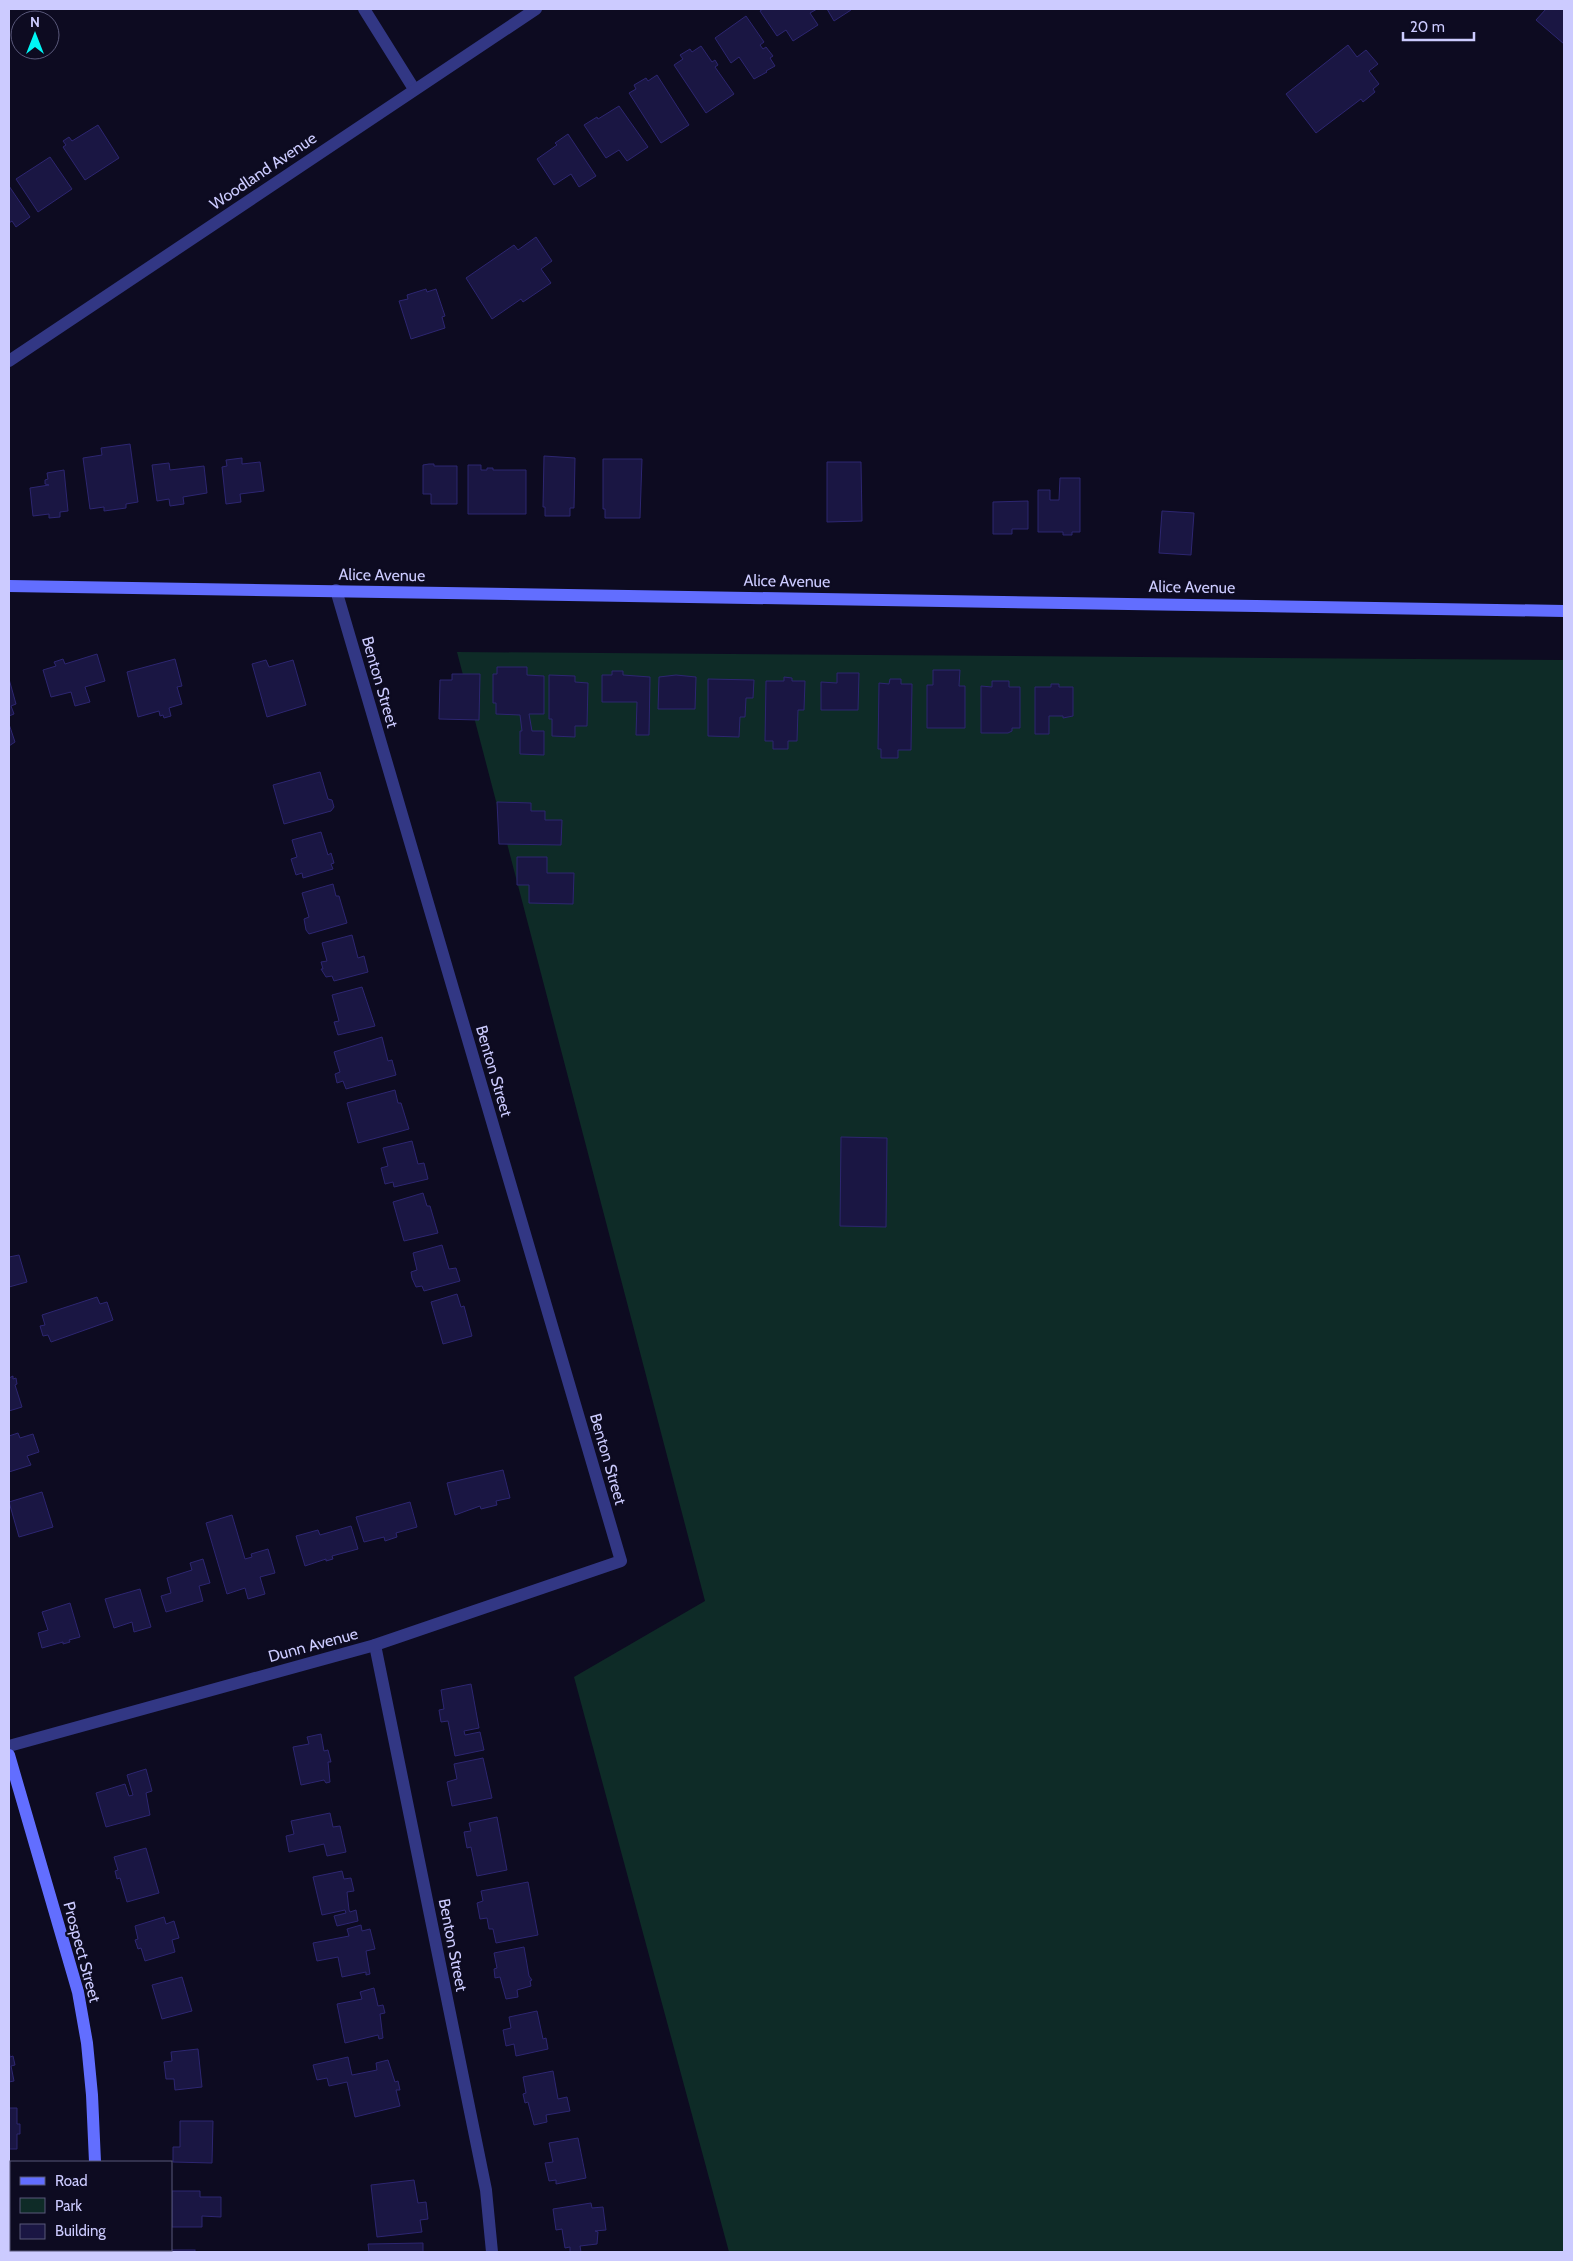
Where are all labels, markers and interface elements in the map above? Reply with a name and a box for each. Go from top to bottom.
north arrow [10,10,60,60]
scale bar [1403,10,1474,42]
text: N [30,13,40,31]
text: 20 m [1410,18,1445,36]
street label: Woodland Avenue [206,128,320,214]
street label: Alice Avenue [339,565,425,585]
street label: Alice Avenue [744,571,830,591]
street label: Alice Avenue [1149,577,1235,597]
street label: Benton Street [358,634,402,731]
street label: Benton Street [472,1023,516,1120]
street label: Benton Street [586,1411,630,1508]
street label: Dunn Avenue [266,1624,360,1666]
street label: Benton Street [435,1897,471,1994]
street label: Prospect Street [59,1899,105,2005]
legend [10,2161,172,2251]
text: Road [55,2172,88,2190]
text: Park [55,2197,82,2215]
text: Building [55,2222,106,2240]

